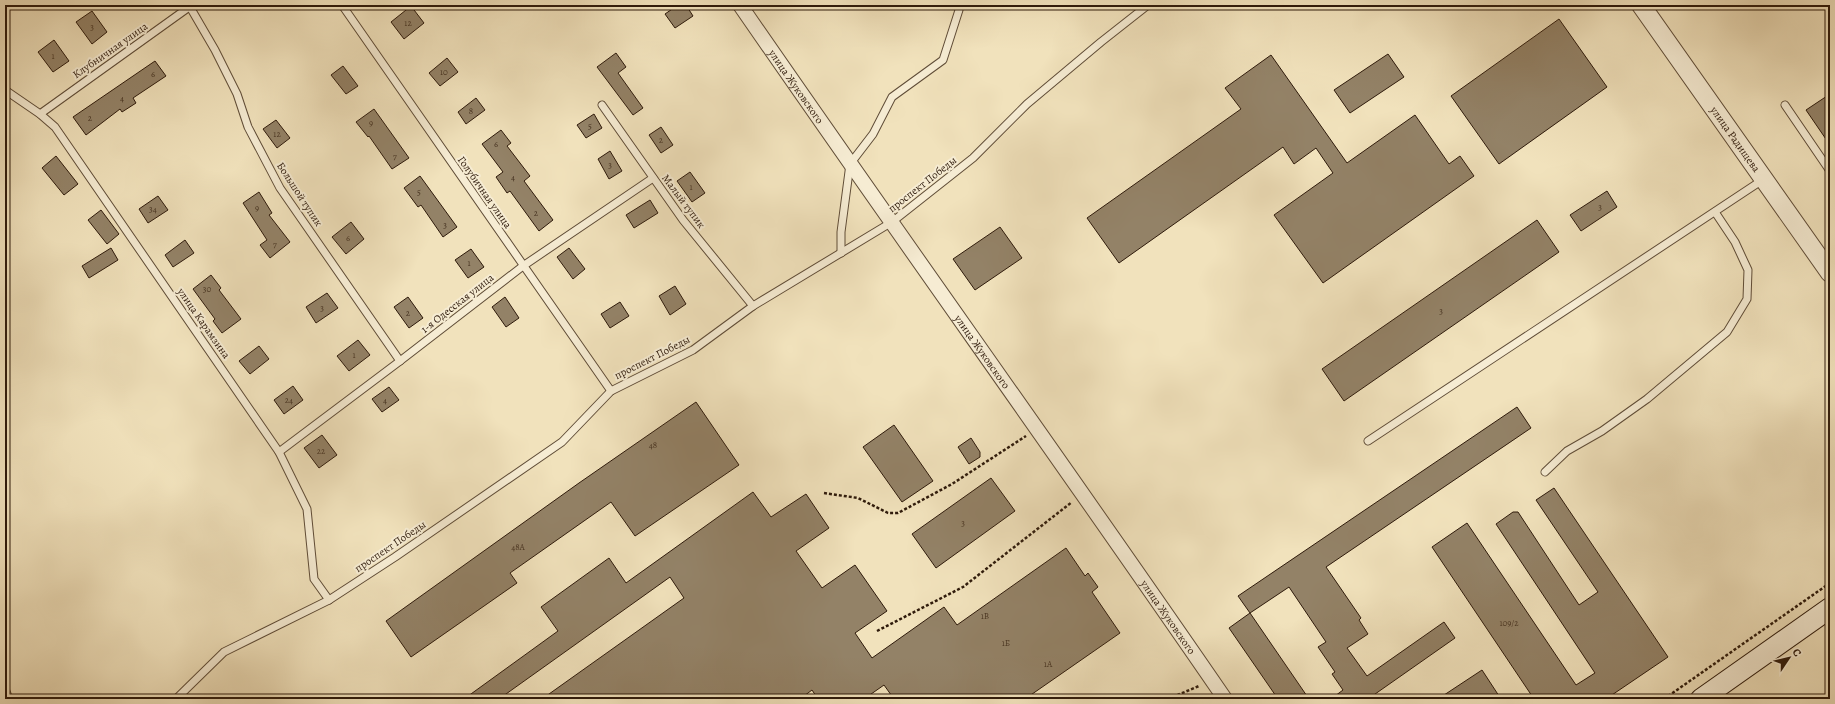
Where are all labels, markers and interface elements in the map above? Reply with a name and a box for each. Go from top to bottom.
house number: 12 [404,17,412,29]
street label: Клубничная улица [70,18,152,82]
house number: 3 [90,21,94,33]
street label: улица Жуковского [764,46,827,127]
house number: 1 [51,50,55,62]
house number: 10 [440,66,448,78]
house number: 6 [151,68,155,80]
house number: 4 [120,92,124,104]
street label: улица Радищева [1706,103,1764,176]
house number: 8 [469,105,473,117]
house number: 2 [88,112,93,124]
house number: 9 [369,117,373,129]
house number: 5 [588,120,592,132]
house number: 12 [273,128,281,140]
house number: 2 [659,134,664,146]
house number: 6 [494,138,498,150]
house number: 7 [393,150,397,162]
street label: Голубичная улица [454,153,516,232]
street label: проспект Победы [885,153,960,216]
street label: Большой тупик [273,159,326,230]
house number: 3 [608,159,612,171]
house number: 4 [511,171,515,183]
street label: Малый тупик [658,171,709,232]
house number: 1 [689,181,693,193]
house number: 5 [417,186,421,198]
house number: 3 [1598,201,1602,213]
house number: 9 [255,202,259,214]
house number: 34 [149,203,157,215]
house number: 2 [534,207,539,219]
house number: 3 [443,219,447,231]
house number: 6 [346,232,350,244]
house number: 7 [273,238,277,250]
house number: 1 [467,257,471,269]
street label: 1-я Одесская улица [418,270,498,337]
house number: 30 [203,283,211,295]
street label: улица Карамзина [173,284,234,362]
house number: 3 [320,302,324,314]
house number: 3 [1439,305,1443,317]
house number: 2 [406,307,411,319]
street label: улица Жуковского [950,311,1014,392]
street label: проспект Победы [612,332,693,383]
house number: 1 [352,349,356,361]
house number: 24 [285,394,293,406]
house number: 4 [383,394,387,406]
house number: 48 [649,439,657,451]
house number: 22 [317,445,326,457]
street label: проспект Победы [352,517,429,576]
house number: 3 [961,517,965,529]
house number: 48А [511,541,526,553]
street label: улица Жуковского [1136,576,1199,658]
house number: 1В [981,610,989,622]
house number: 109/2 [1499,617,1519,629]
house number: 1Б [1002,637,1010,649]
north arrow [1769,638,1809,678]
text: С [1789,645,1805,660]
house number: 1А [1044,658,1053,670]

